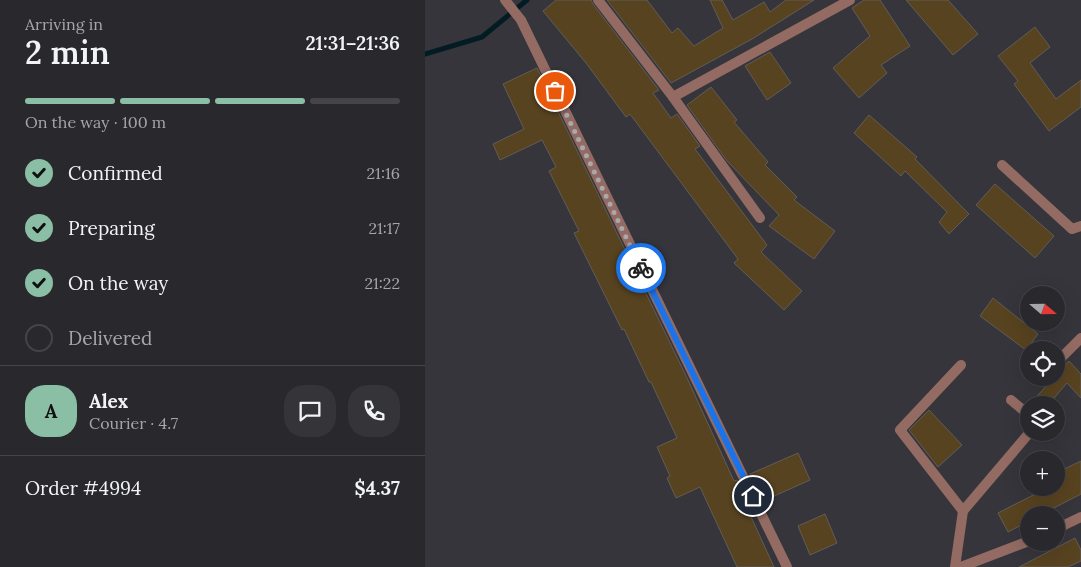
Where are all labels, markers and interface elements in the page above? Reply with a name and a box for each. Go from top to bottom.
text: Arriving in [25,14,103,34]
text: 21:31–21:36 [305,31,400,55]
text: 2 min [25,32,110,73]
pin [534,70,576,112]
icon: bag [541,77,569,105]
text: On the way · 100 m [25,112,166,132]
icon: check [25,159,53,187]
text: Confirmed [68,161,163,185]
text: 21:16 [367,163,400,183]
icon: check [25,214,53,242]
text: Preparing [68,216,155,240]
text: 21:17 [368,218,400,238]
courier [616,243,666,293]
icon: bike [627,254,655,282]
icon: check [25,269,53,297]
text: On the way [68,271,168,295]
text: 21:22 [364,273,400,293]
north arrow [1020,286,1065,331]
map controls [1020,286,1065,551]
text: Delivered [68,326,152,350]
button: locate [1020,341,1065,386]
button: chat [284,385,336,437]
button: phone [348,385,400,437]
text: Alex [89,389,128,413]
button: layers [1020,396,1065,441]
text: A [45,399,57,423]
text: Courier · 4.7 [89,413,178,433]
button: + [1020,451,1065,496]
pin [732,475,774,517]
text: Order #4994 [25,476,141,500]
text: $4.37 [354,476,400,500]
icon: home [739,482,767,510]
button: − [1020,506,1065,551]

